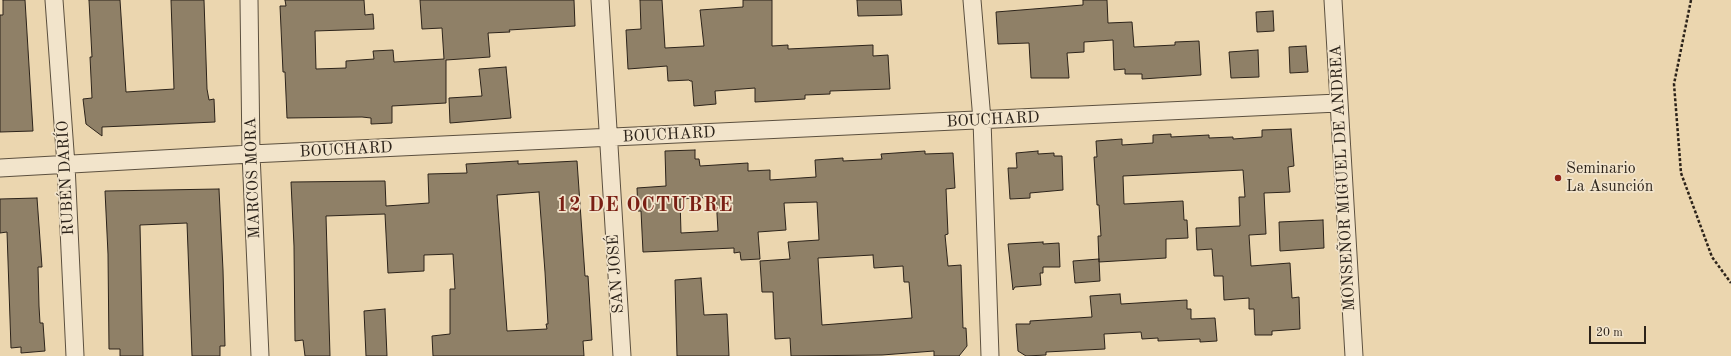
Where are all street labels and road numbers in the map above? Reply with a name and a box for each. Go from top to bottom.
street label: MONSEÑOR MIGUEL DE ANDREA [1326,44,1360,312]
street label: BOUCHARD [946,108,1040,132]
street label: MARCOS MORA [241,117,265,239]
street label: RUBÉN DARÍO [53,120,79,236]
street label: BOUCHARD [622,123,716,147]
street label: BOUCHARD [299,138,393,162]
street label: SAN JOSÉ [604,234,628,314]

